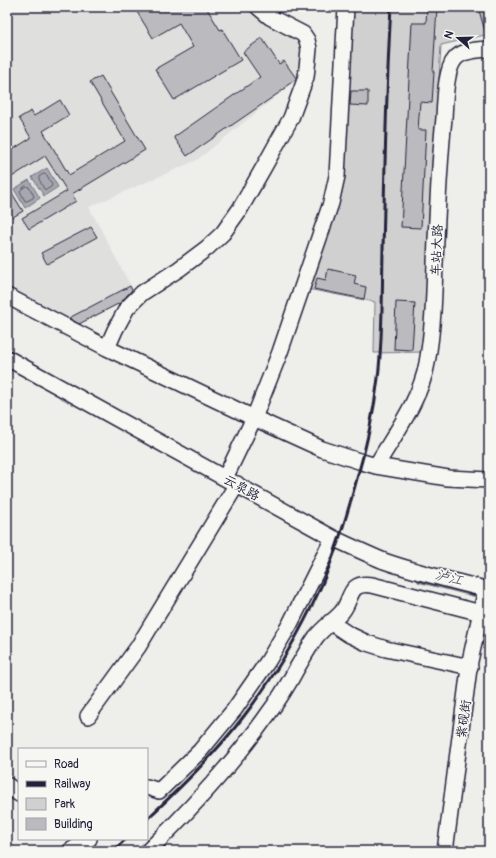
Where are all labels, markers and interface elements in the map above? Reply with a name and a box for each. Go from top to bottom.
north arrow [438,18,478,58]
text: N [442,29,457,40]
street label: 车站大路 [428,224,446,276]
street label: 云泉路 [221,471,262,504]
water label: 泸江 [433,566,465,589]
street label: 紫砚街 [453,699,475,740]
legend [18,748,148,840]
text: Road [54,757,79,772]
text: Railway [54,777,90,792]
text: Park [54,797,75,812]
text: Building [54,817,93,832]

